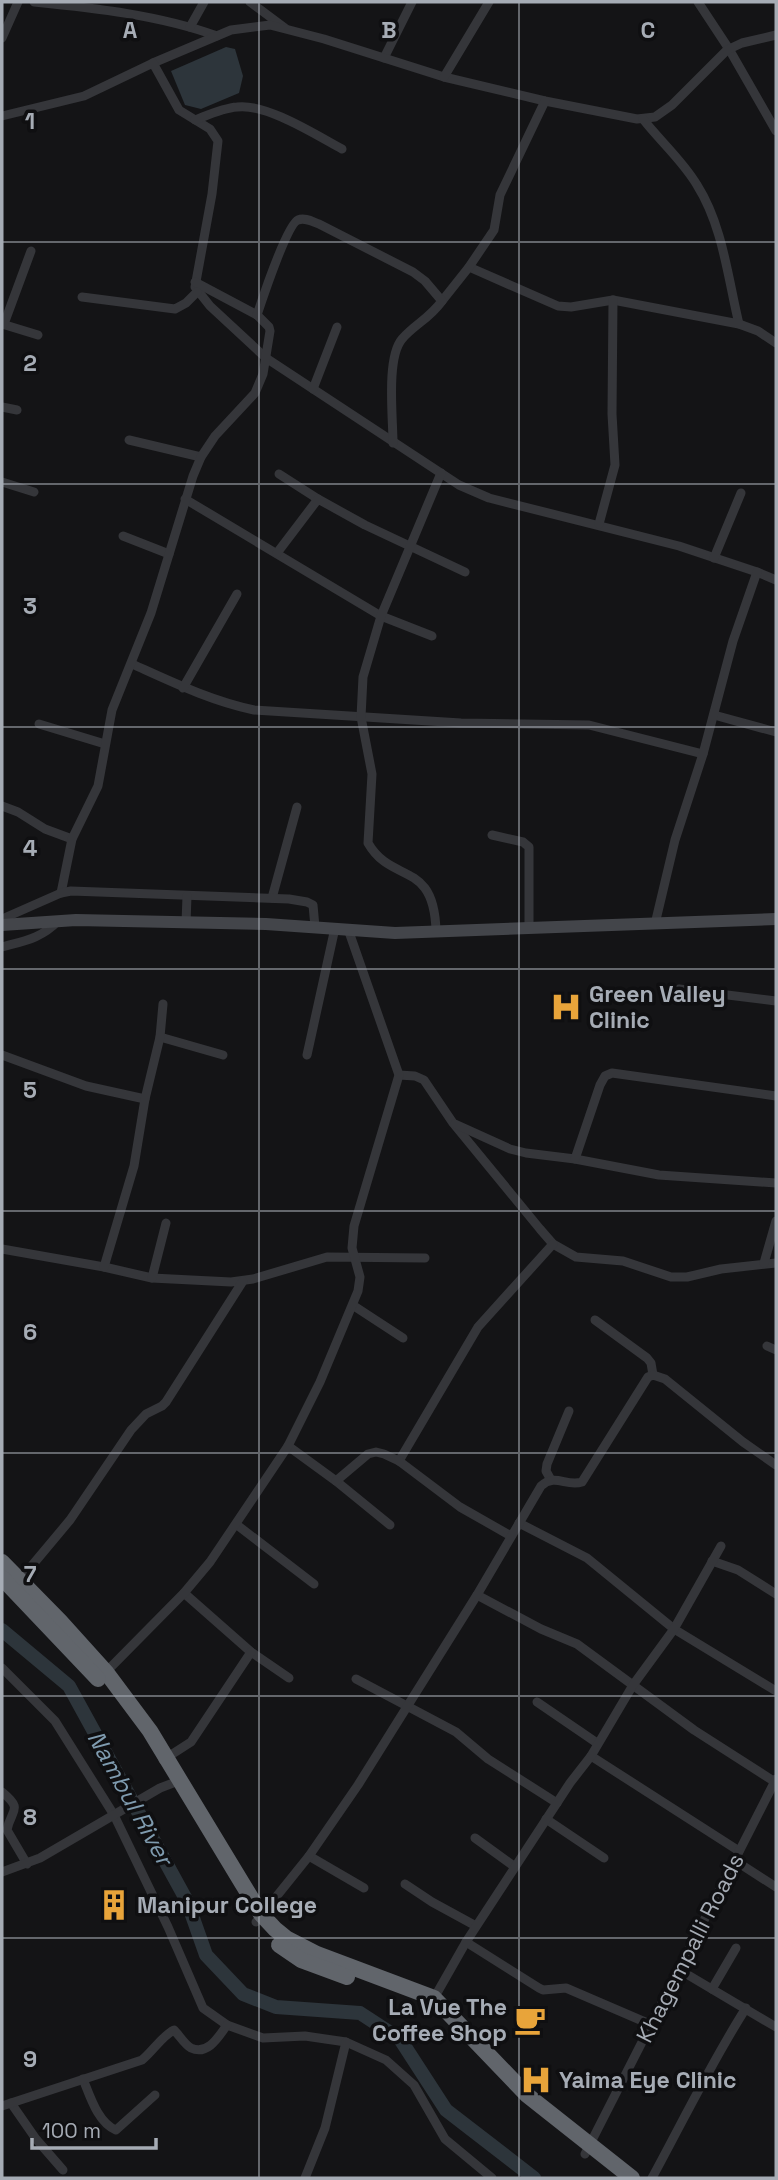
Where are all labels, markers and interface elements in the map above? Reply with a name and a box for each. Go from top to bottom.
text: A [123,15,138,45]
text: B [381,15,397,45]
text: C [641,15,655,45]
text: 1 [25,106,35,136]
text: 2 [23,348,37,378]
text: 3 [23,591,37,621]
text: 4 [23,833,38,863]
place label: Green Valley Clinic [589,979,726,1035]
hospital icon: Green Valley Clinic [549,990,583,1024]
text: 5 [23,1075,37,1105]
text: 6 [23,1317,37,1347]
text: 7 [24,1559,37,1589]
water label: Nambul River [81,1725,182,1873]
text: 8 [23,1802,37,1832]
street label: Khagempalli Roads [629,1848,751,2048]
building icon: Manipur College [97,1888,131,1922]
place label: Manipur College [137,1890,317,1920]
place label: La Vue The Coffee Shop [372,1992,507,2048]
cafe icon: La Vue The Coffee Shop [513,2003,547,2037]
text: 9 [23,2044,37,2074]
hospital icon: Yaima Eye Clinic [519,2063,553,2097]
place label: Yaima Eye Clinic [559,2065,736,2095]
scale bar [32,2106,156,2150]
text: 100 m [42,2117,101,2144]

